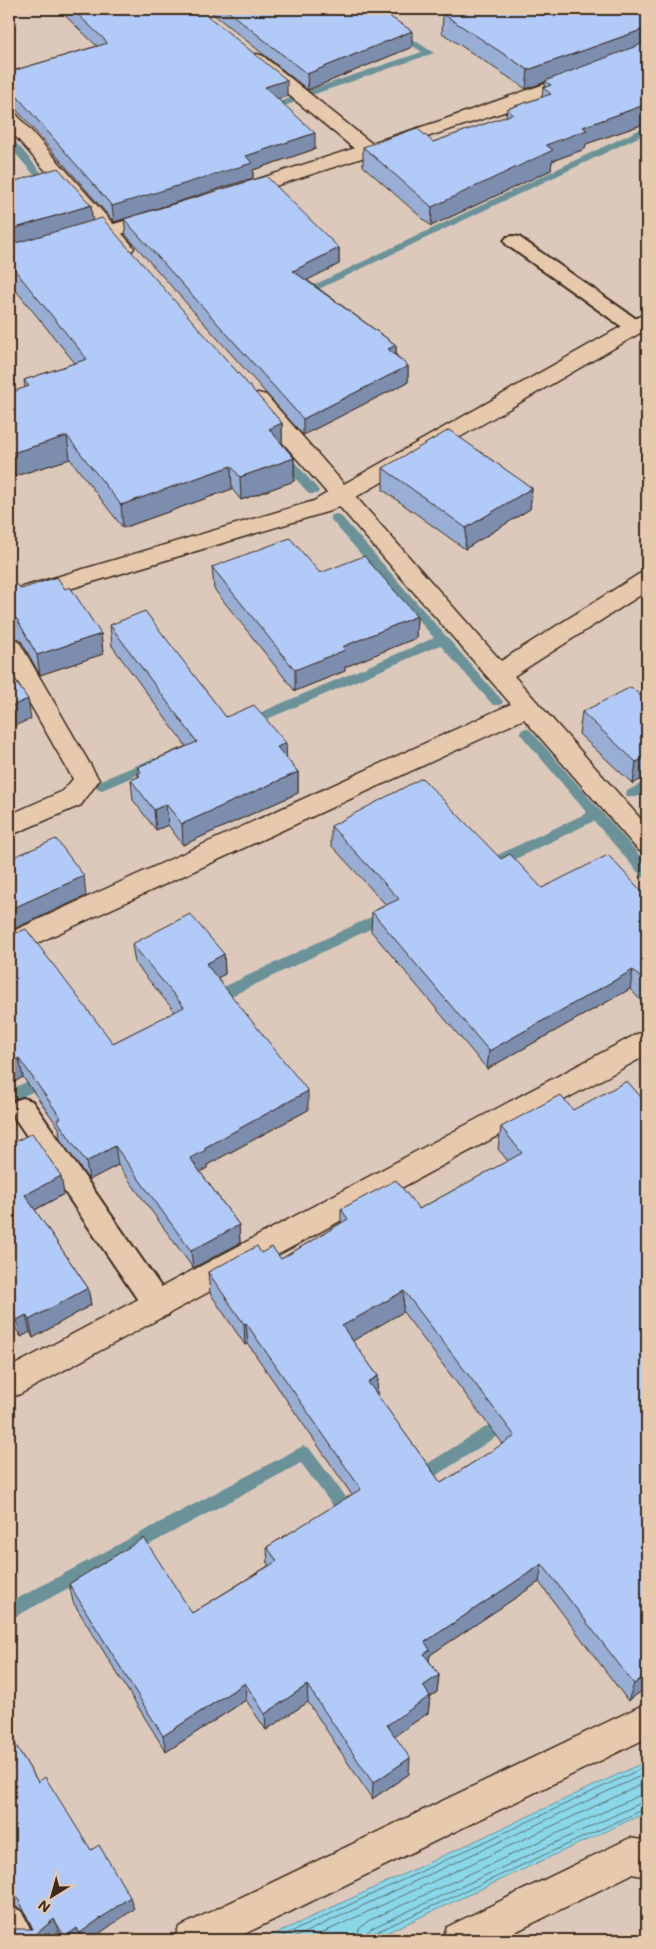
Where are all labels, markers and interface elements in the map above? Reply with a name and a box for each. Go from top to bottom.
north arrow [28,1872,78,1922]
text: N [34,1896,54,1918]

